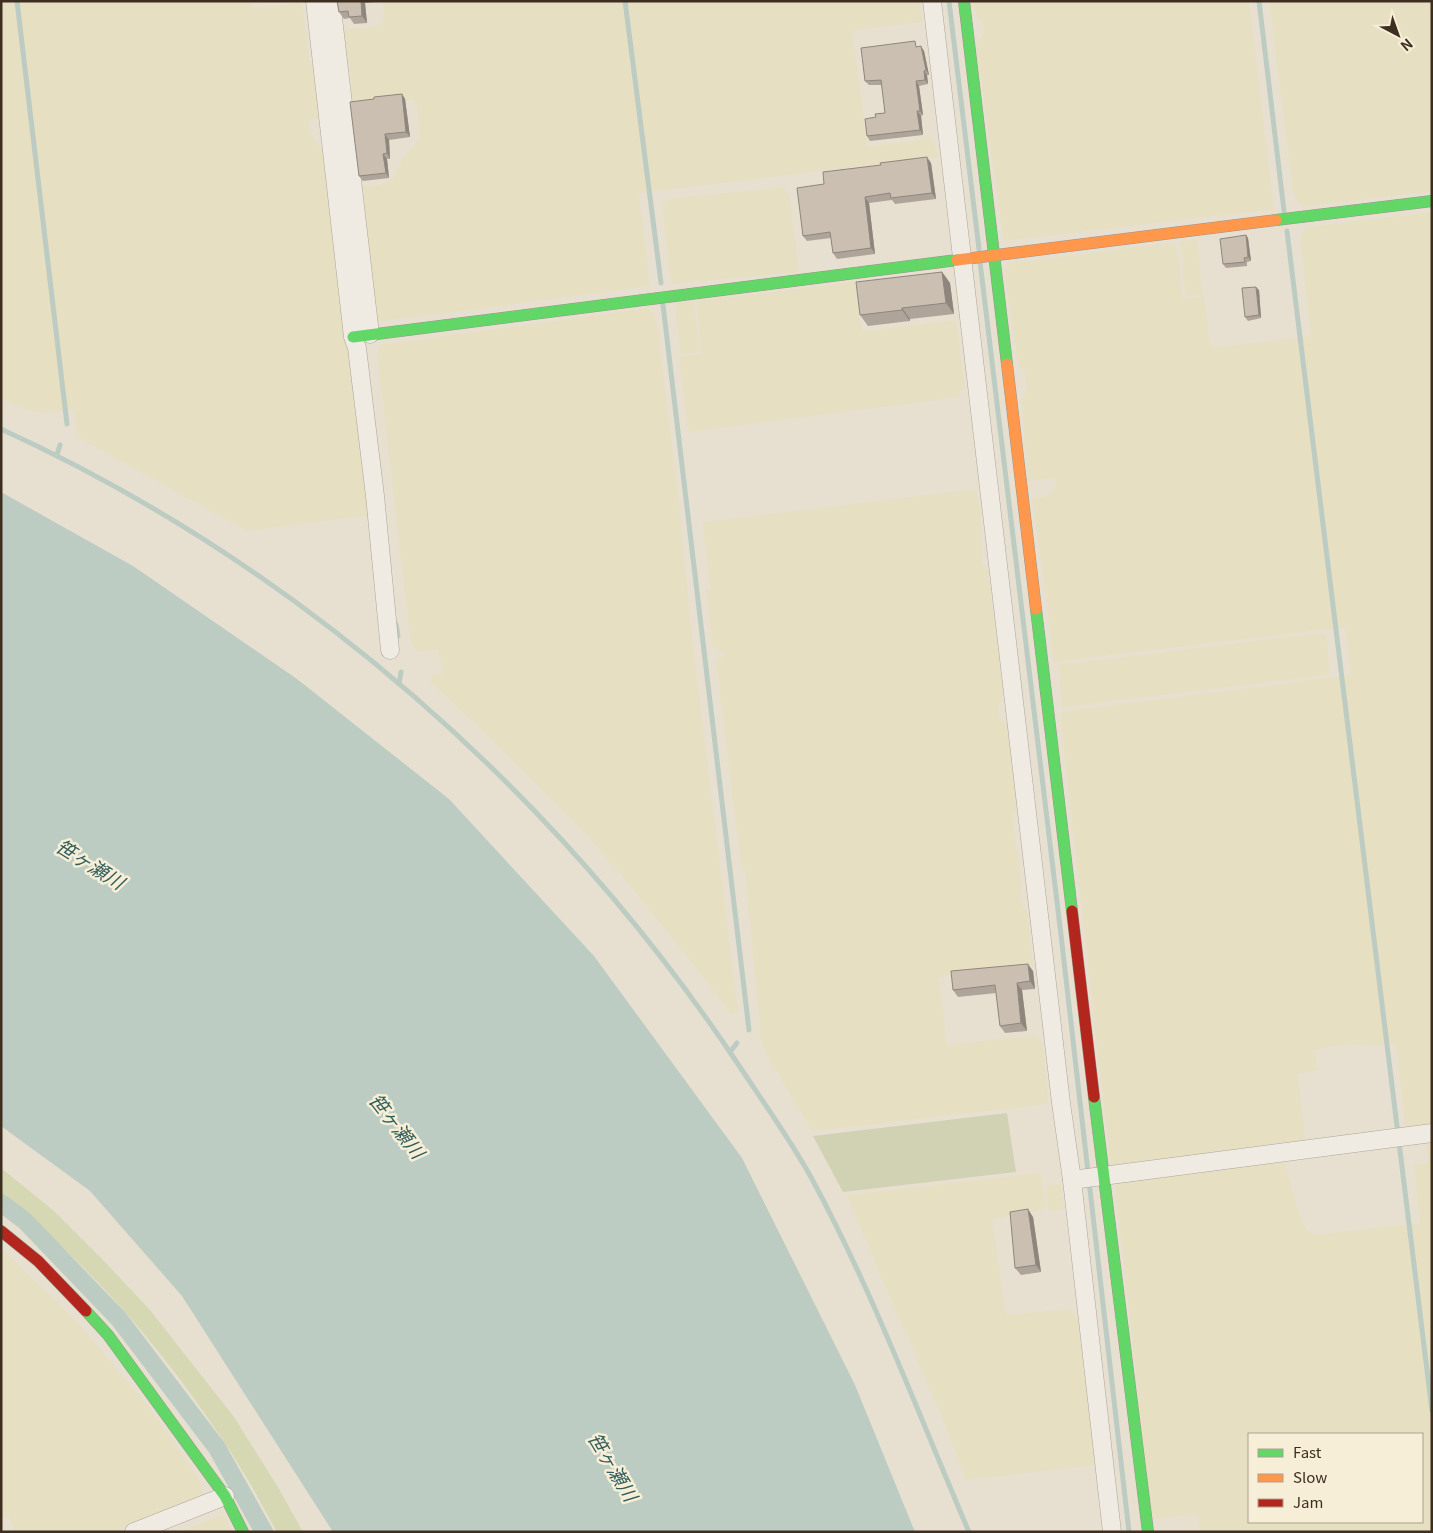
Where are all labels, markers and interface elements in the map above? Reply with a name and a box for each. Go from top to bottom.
north arrow [1373,10,1423,60]
text: N [1397,35,1418,57]
water label: 笹ヶ瀬川 [52,831,132,896]
water label: 笹ヶ瀬川 [364,1087,433,1165]
water label: 笹ヶ瀬川 [583,1426,646,1507]
legend [1248,1433,1423,1523]
text: Fast [1293,1441,1322,1462]
text: Slow [1293,1466,1327,1487]
text: Jam [1293,1491,1323,1512]

